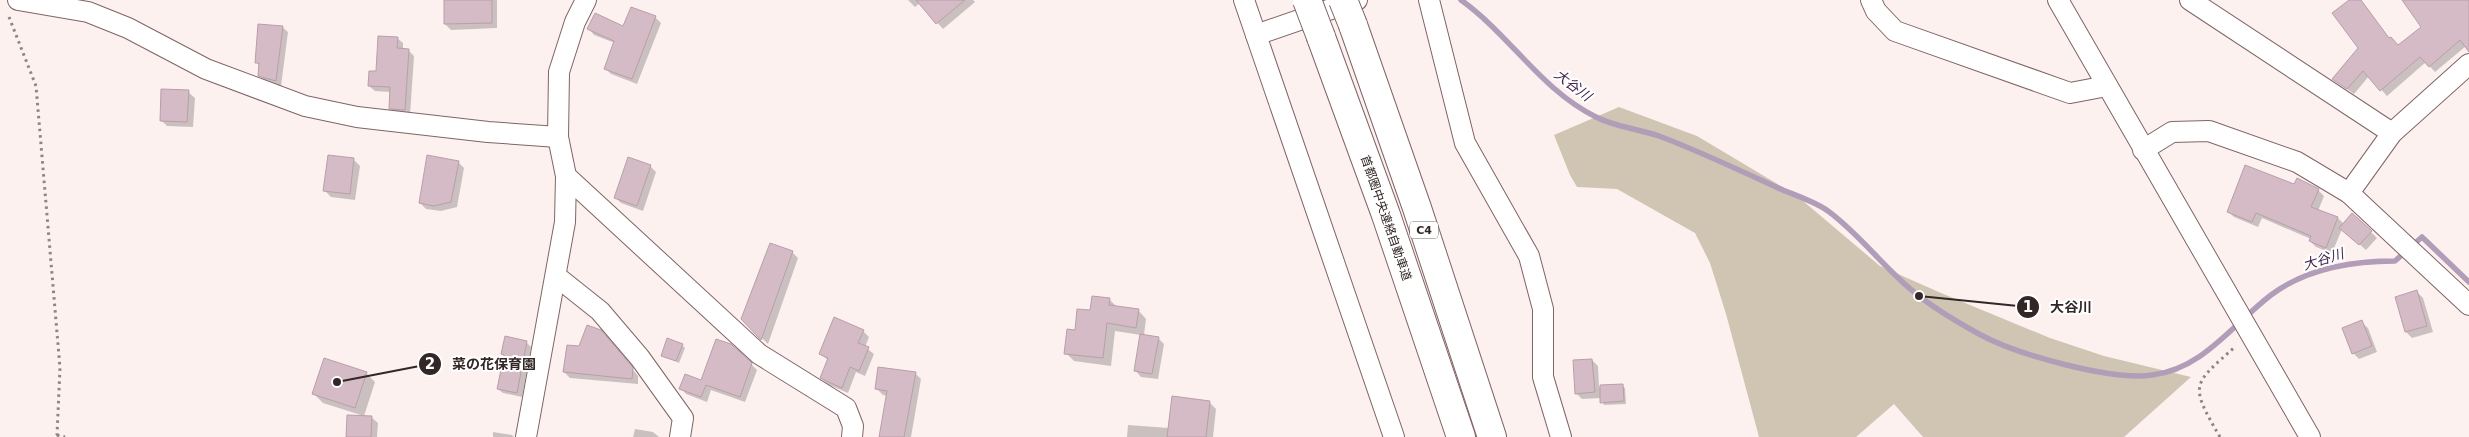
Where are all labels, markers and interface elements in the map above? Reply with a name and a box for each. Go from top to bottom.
water label: 大谷川 [1551,66,1596,105]
street label: 首都圏中央連絡自動車道 [1358,153,1414,283]
road number: C4 [1410,222,1438,238]
water label: 大谷川 [2301,245,2347,273]
callout: 大谷川 [2015,292,2102,321]
text: 1 [2023,298,2033,316]
text: 大谷川 [2050,299,2092,315]
callout: 菜の花保育園 [417,349,546,378]
text: 2 [425,355,435,373]
text: 菜の花保育園 [452,356,536,372]

